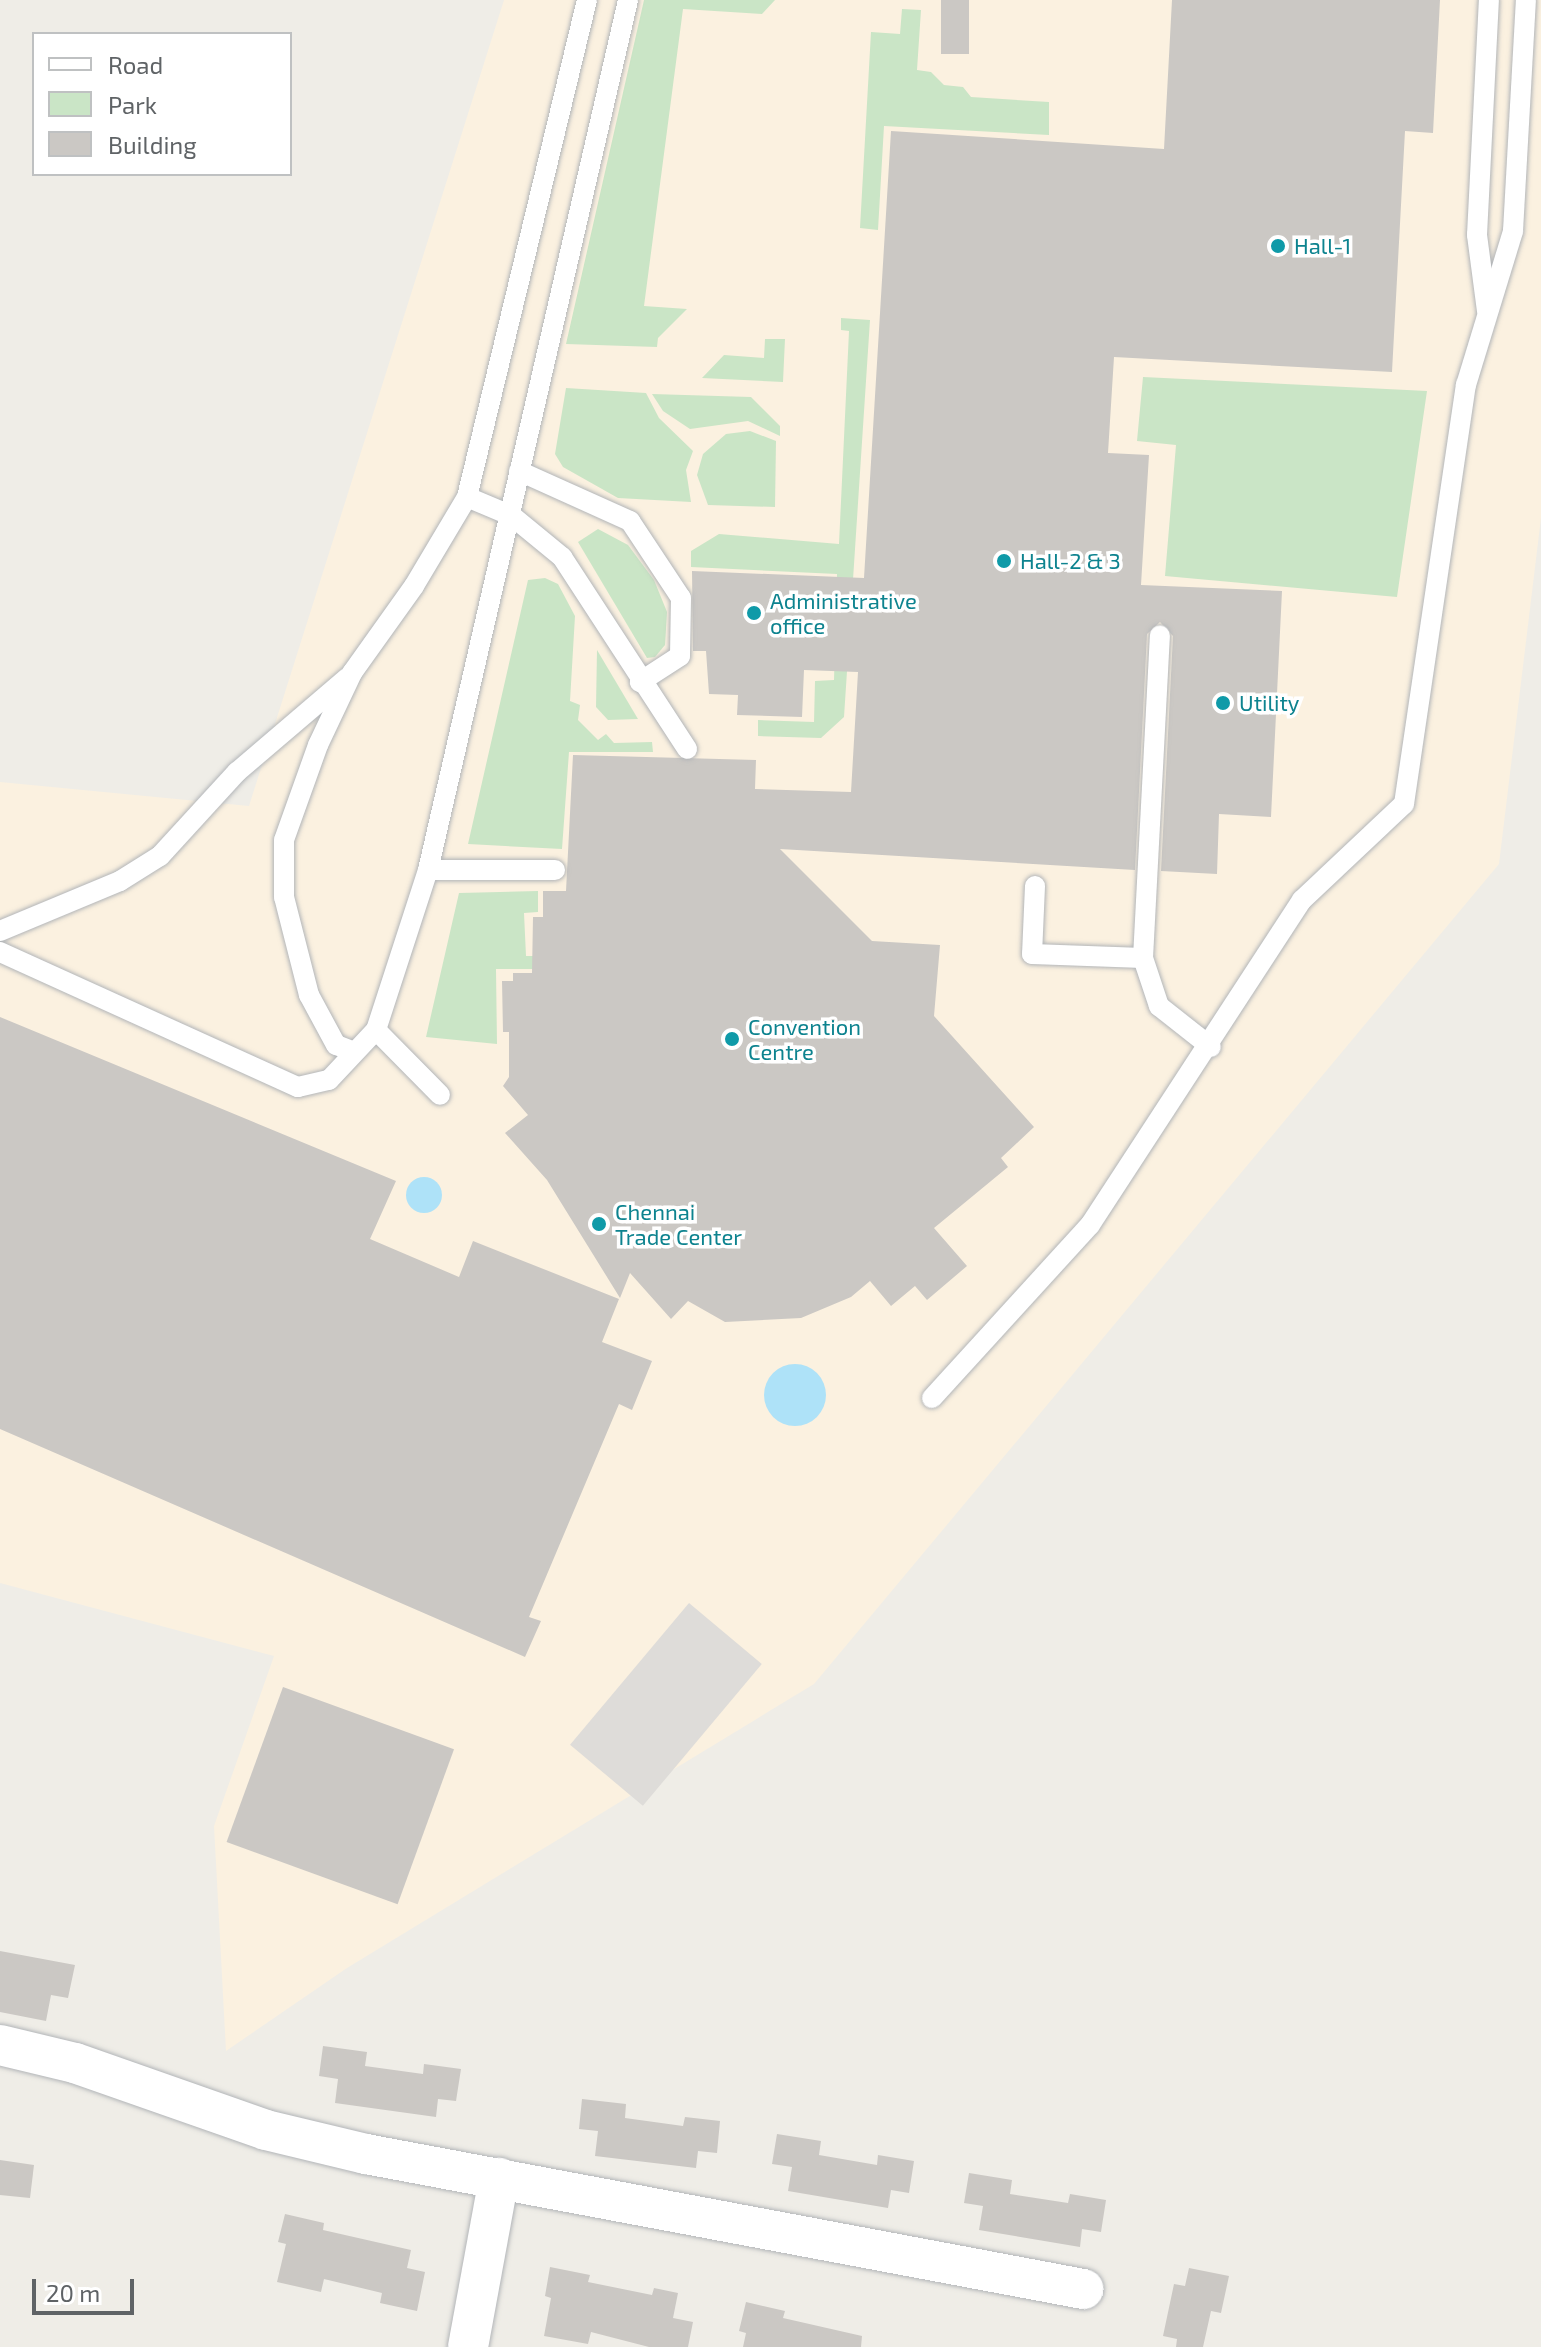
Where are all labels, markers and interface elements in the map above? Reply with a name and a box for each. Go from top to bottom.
legend [32,32,292,176]
text: Road [108,50,163,79]
text: Park [108,90,157,119]
text: Building [108,130,197,159]
place label: Hall-1 [1294,233,1351,259]
marker: Hall-1 [1269,237,1287,255]
place label: Hall-2 & 3 [1020,548,1121,574]
marker: Hall-2 & 3 [995,552,1013,570]
place label: Administrative office [770,587,917,638]
marker: Administrative office [745,604,763,622]
place label: Utility [1239,690,1299,716]
marker: Utility [1214,694,1232,712]
place label: Convention Centre [748,1013,861,1064]
marker: Convention Centre [723,1030,741,1048]
place label: Chennai Trade Center [615,1198,742,1250]
marker: Chennai Trade Center [590,1215,608,1233]
scale bar [36,2263,138,2313]
text: 20 m [46,2278,100,2307]

